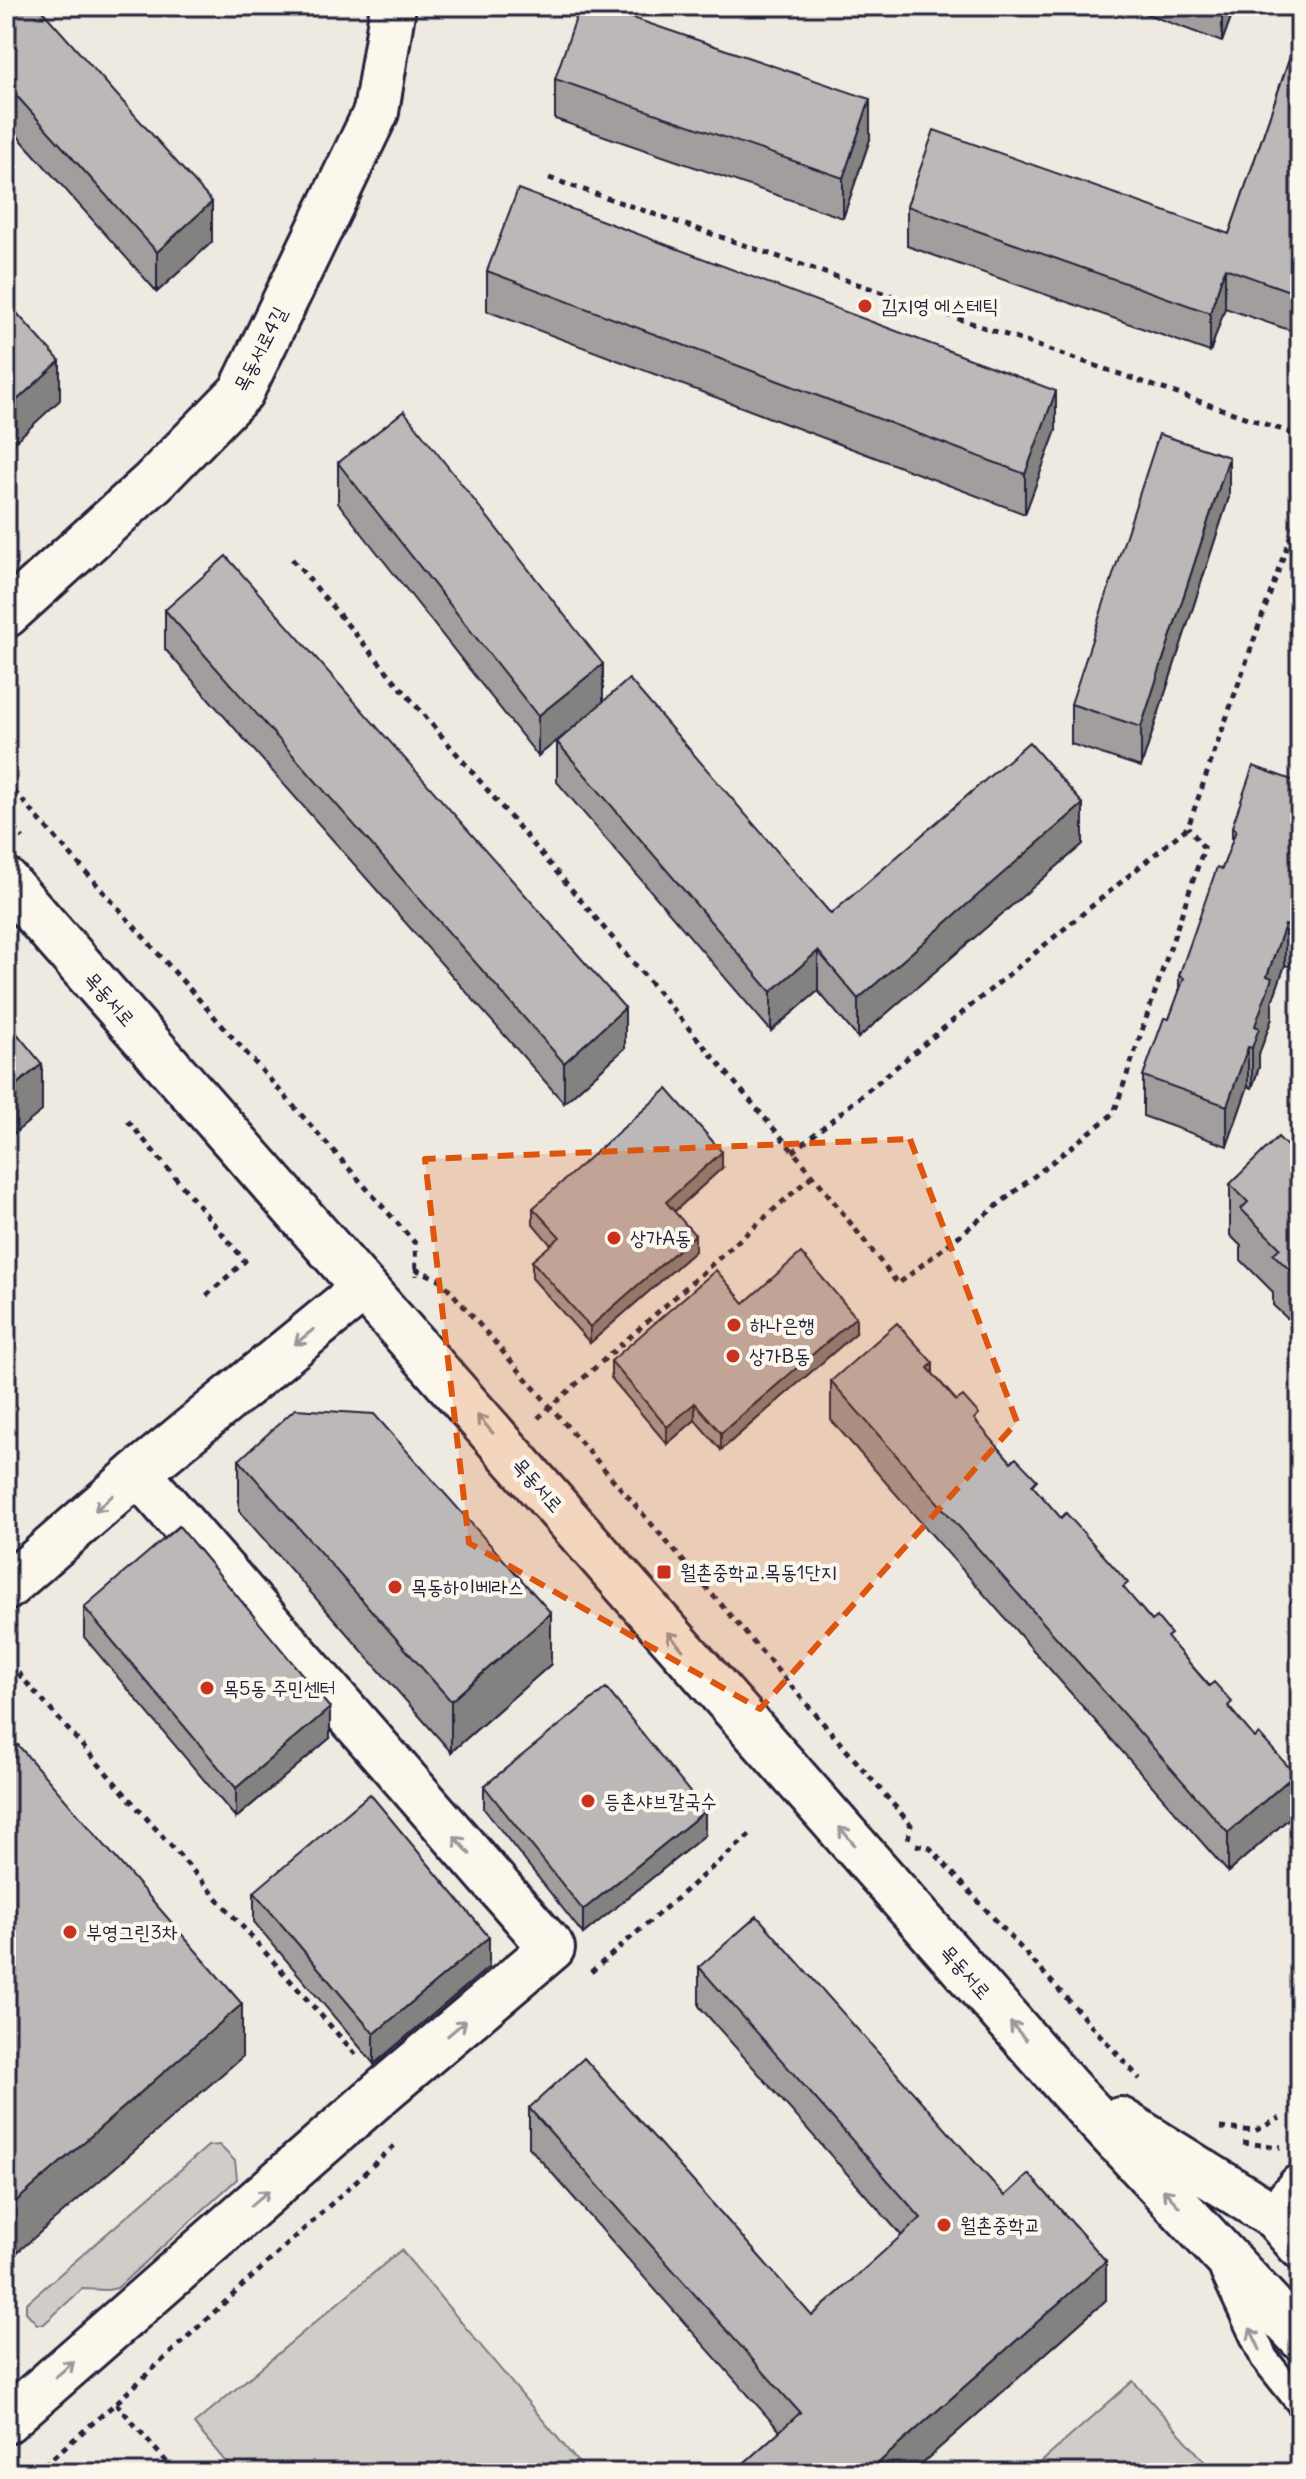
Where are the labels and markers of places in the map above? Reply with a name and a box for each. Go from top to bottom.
place label: 김지영 에스테틱 [881,293,998,318]
marker: 김지영 에스테틱 [856,297,874,315]
place label: 상가A동 [630,1225,691,1250]
marker: 상가A동 [605,1229,623,1247]
place label: 하나은행 [750,1312,814,1337]
marker: 하나은행 [725,1316,743,1334]
place label: 상가B동 [749,1343,810,1368]
marker: 상가B동 [724,1347,742,1365]
place label: 월촌중학교.목동1단지 [680,1559,837,1584]
marker: 월촌중학교.목동1단지 [655,1563,673,1581]
place label: 목동하이베라스 [411,1574,524,1599]
marker: 목동하이베라스 [386,1578,404,1596]
place label: 목5동 주민센터 [223,1675,336,1700]
marker: 목5동 주민센터 [198,1679,216,1697]
place label: 등촌샤브칼국수 [604,1788,717,1813]
marker: 등촌샤브칼국수 [579,1792,597,1810]
place label: 부영그린3차 [86,1919,178,1944]
marker: 부영그린3차 [61,1923,79,1941]
place label: 월촌중학교 [960,2212,1040,2237]
marker: 월촌중학교 [935,2216,953,2234]

